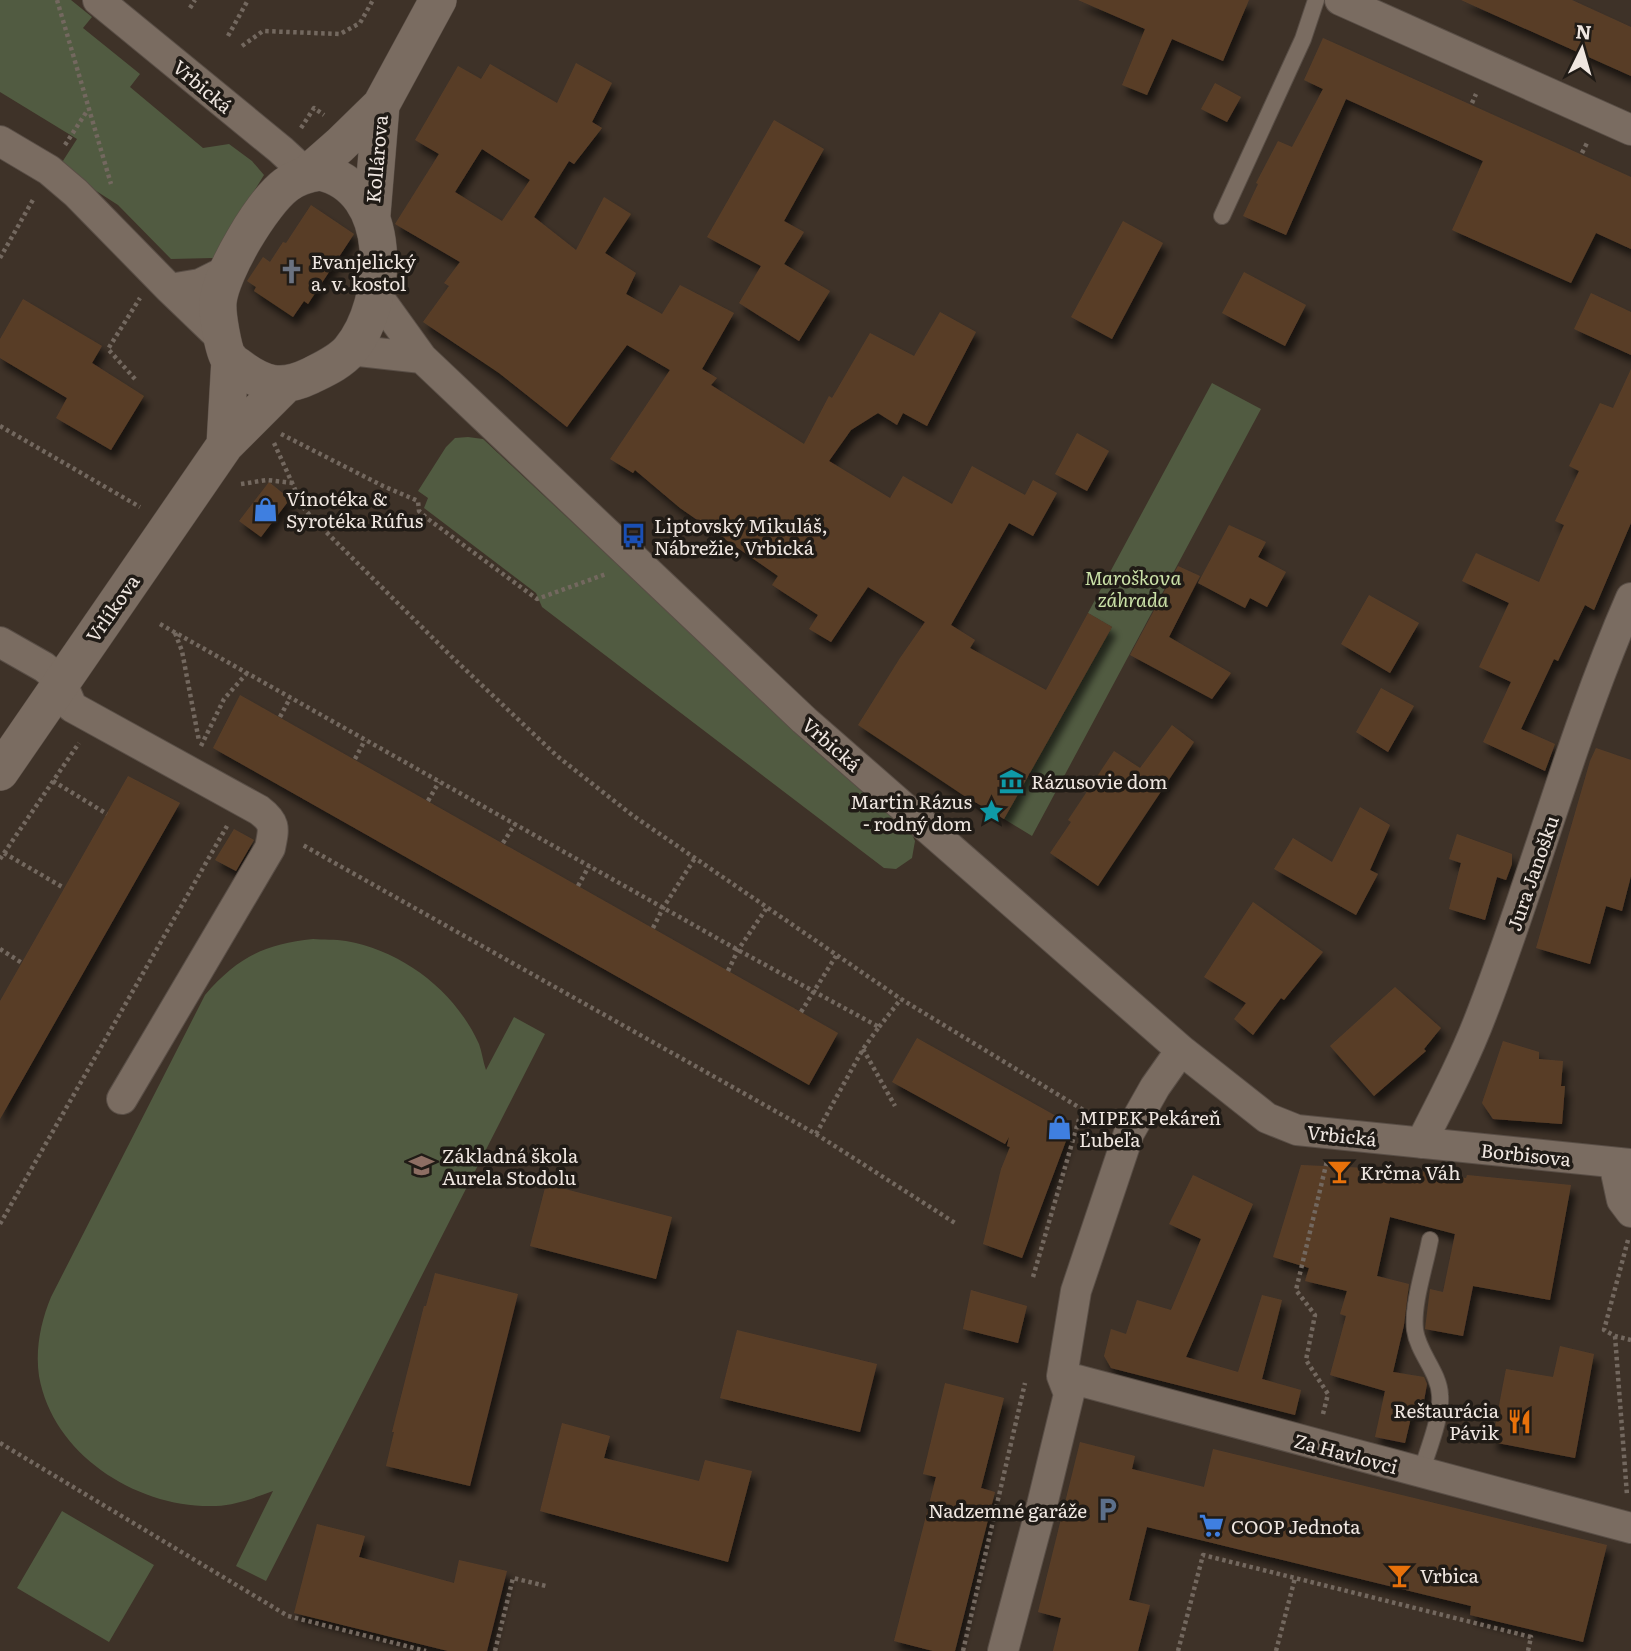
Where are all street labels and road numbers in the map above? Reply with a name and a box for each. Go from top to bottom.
street label: Vrbická [167,53,239,120]
street label: Kollárova [358,113,394,204]
street label: Vrlíkova [78,568,146,648]
street label: Vrbická [796,710,868,778]
street label: Jura Janošku [1499,812,1565,934]
street label: Vrbická [1306,1117,1379,1153]
street label: Borbisova [1479,1135,1573,1173]
street label: Za Havlovci [1291,1426,1401,1480]

